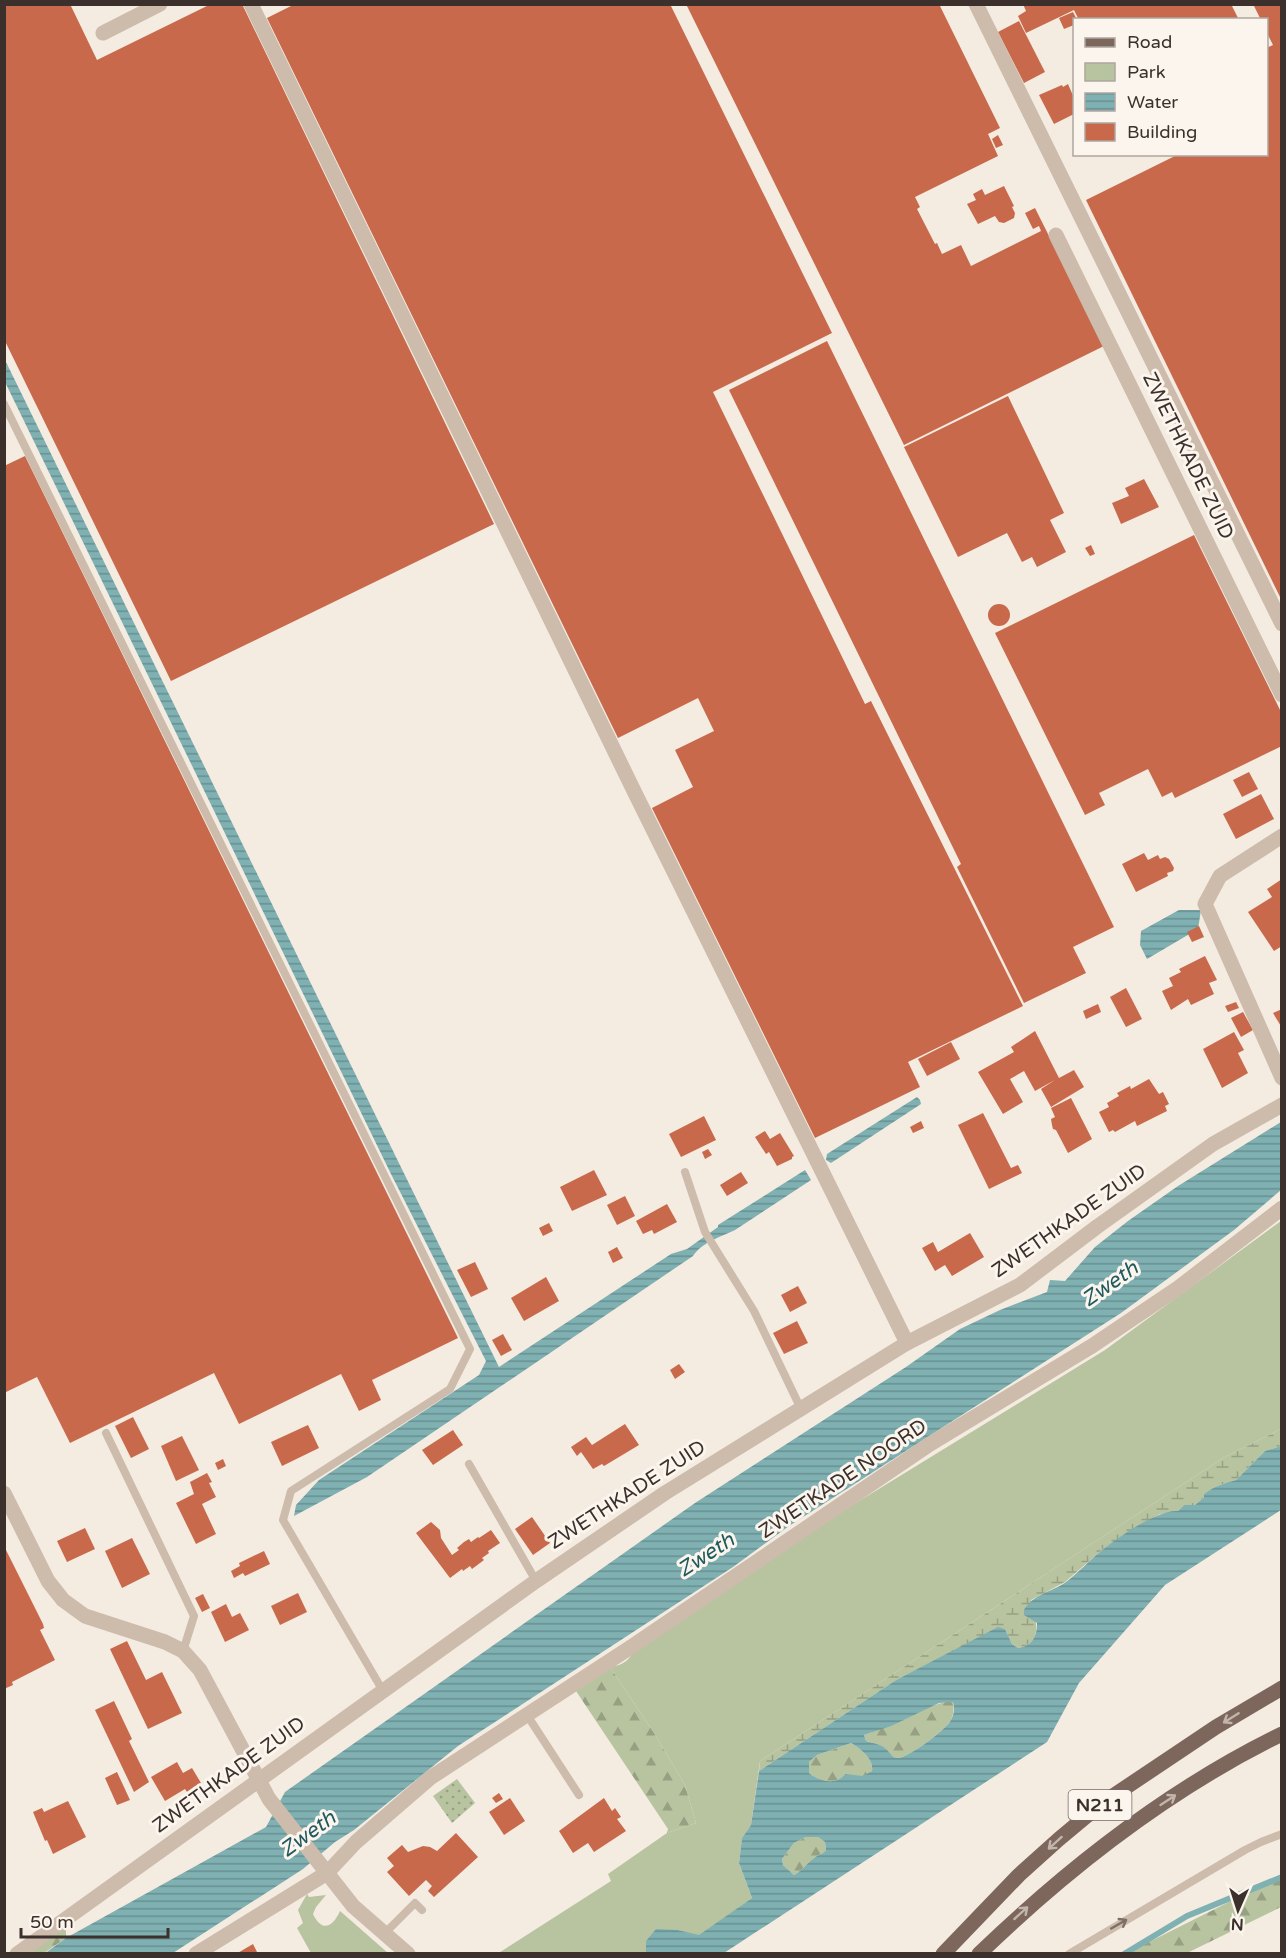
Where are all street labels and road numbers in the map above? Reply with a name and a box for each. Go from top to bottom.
street label: ZWETHKADE ZUID [1137,369,1239,543]
street label: ZWETHKADE ZUID [987,1159,1151,1283]
street label: ZWETKADE NOORD [755,1414,931,1544]
street label: ZWETHKADE ZUID [544,1435,710,1555]
street label: ZWETHKADE ZUID [148,1712,310,1838]
road number: N211 [1068,1790,1132,1820]

